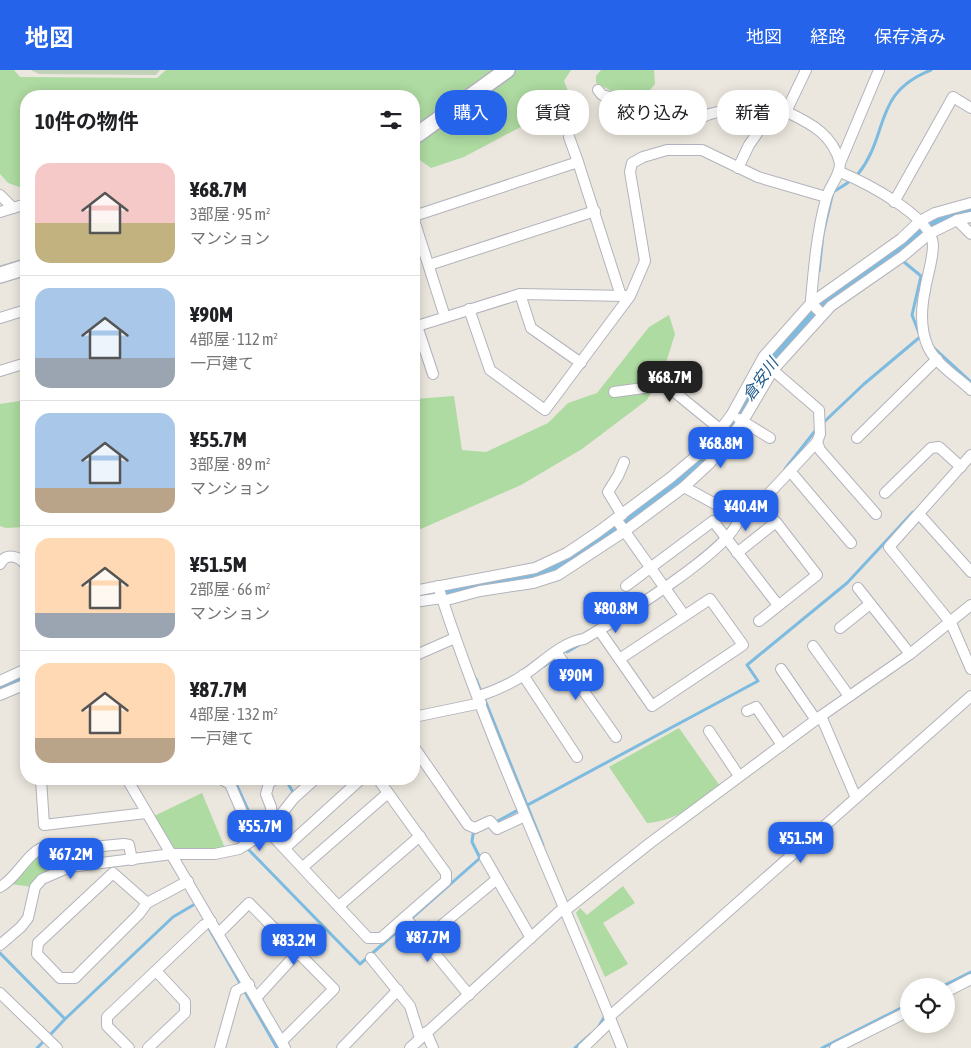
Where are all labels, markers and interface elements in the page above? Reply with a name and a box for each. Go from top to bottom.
text: 地図 [25,24,73,51]
text: 地図 [746,26,782,47]
text: 経路 [810,26,846,47]
text: 保存済み [874,26,946,47]
chip: 購入 [435,90,507,135]
chip: 賃貸 [517,90,589,135]
chip: 絞り込み [599,90,707,135]
chip: 新着 [717,90,789,135]
icon: filters [377,106,405,134]
text: 10件の物件 [35,109,139,133]
text: ¥68.7M [190,177,247,201]
icon: home [75,183,135,243]
text: 3部屋 · 95 m² [190,205,271,223]
text: マンション [190,229,270,247]
text: ¥90M [190,302,233,326]
icon: home [75,308,135,368]
text: 4部屋 · 112 m² [190,330,278,348]
water label: 倉安川 [739,353,783,404]
text: 一戸建て [190,354,254,372]
pin: ¥68.7M [629,360,711,403]
text: ¥68.7M [648,368,692,386]
pin: ¥68.8M [680,426,762,469]
text: ¥55.7M [190,427,247,451]
icon: home [75,433,135,493]
text: ¥68.8M [699,434,743,452]
text: 3部屋 · 89 m² [190,455,271,473]
text: マンション [190,479,270,497]
pin: ¥40.4M [705,490,787,532]
text: ¥40.4M [724,497,768,515]
text: ¥51.5M [190,552,247,576]
icon: home [75,558,135,618]
text: 2部屋 · 66 m² [190,580,271,598]
pin: ¥80.8M [575,592,657,634]
text: ¥80.8M [594,599,638,617]
text: マンション [190,604,270,622]
pin: ¥90M [546,658,606,701]
text: ¥90M [560,666,592,684]
text: ¥87.7M [190,677,247,701]
icon: home [75,683,135,743]
text: 4部屋 · 132 m² [190,705,278,723]
text: 一戸建て [190,729,254,747]
pin: ¥55.7M [219,810,301,852]
text: ¥55.7M [238,817,282,835]
pin: ¥51.5M [760,822,842,864]
text: ¥51.5M [779,829,823,847]
pin: ¥67.2M [30,838,112,880]
text: ¥67.2M [49,845,93,863]
pin: ¥87.7M [387,920,469,963]
pin: ¥83.2M [253,924,335,966]
text: ¥87.7M [406,928,450,946]
text: ¥83.2M [272,931,316,949]
map controls [900,978,955,1033]
button: locate [900,978,955,1033]

